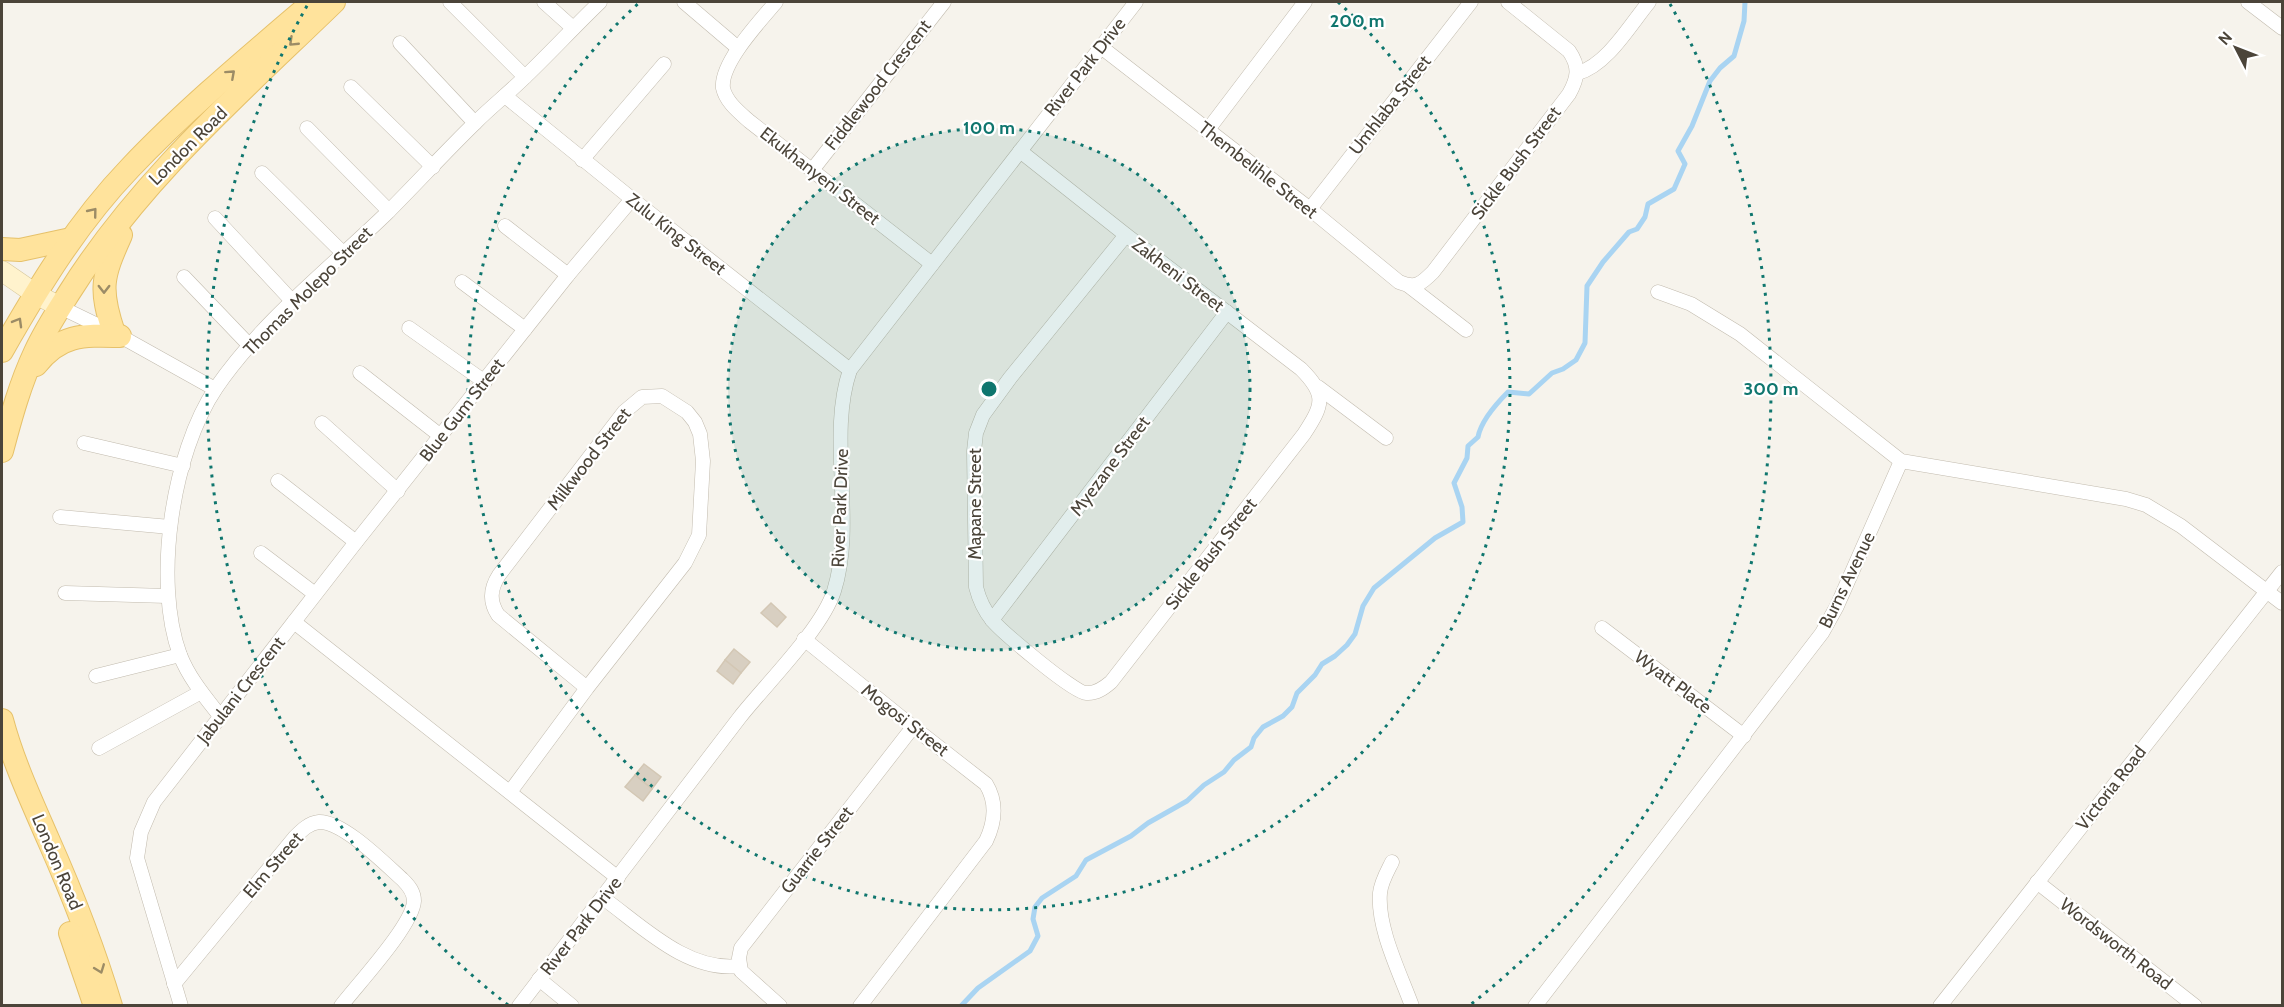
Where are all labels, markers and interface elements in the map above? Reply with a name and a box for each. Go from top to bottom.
text: 200 m [1330,10,1384,32]
street label: River Park Drive [1040,13,1130,121]
street label: Fiddlewood Crescent [820,15,936,155]
north arrow [2206,18,2266,78]
text: N [2214,28,2236,49]
one-way arrow [289,35,299,46]
street label: Umhlaba Street [1344,51,1436,159]
one-way arrow [224,70,234,81]
street label: London Road [144,102,232,190]
street label: Sickle Bush Street [1466,102,1566,224]
text: 100 m [963,117,1015,139]
street label: Thembelihle Street [1194,117,1322,223]
street label: Ekukhanyeni Street [756,122,884,230]
street label: Zulu King Street [622,188,730,280]
one-way arrow [86,208,97,219]
street label: Thomas Molepo Street [239,222,377,360]
street label: Zakheni Street [1128,233,1228,317]
one-way arrow [98,285,110,294]
one-way arrow [11,318,22,328]
street label: Blue Gum Street [415,354,509,466]
text: 300 m [1744,378,1798,400]
centre of rings [979,379,999,399]
street label: Milkwood Street [542,404,636,514]
street label: Myezane Street [1065,412,1155,520]
street label: River Park Drive [827,448,853,568]
street label: Mapane Street [964,448,986,560]
street label: Sickle Bush Street [1161,494,1261,614]
street label: Burns Avenue [1814,528,1880,632]
street label: Jabulani Crescent [192,632,290,749]
street label: Wyatt Place [1630,646,1716,718]
street label: Mogosi Street [857,679,953,761]
street label: Victoria Road [2071,741,2151,835]
street label: Guarrie Street [776,802,858,898]
street label: London Road [27,811,87,913]
street label: Elm Street [238,827,308,903]
street label: River Park Drive [536,872,626,980]
street label: Wordsworth Road [2055,893,2177,995]
one-way arrow [93,963,105,974]

